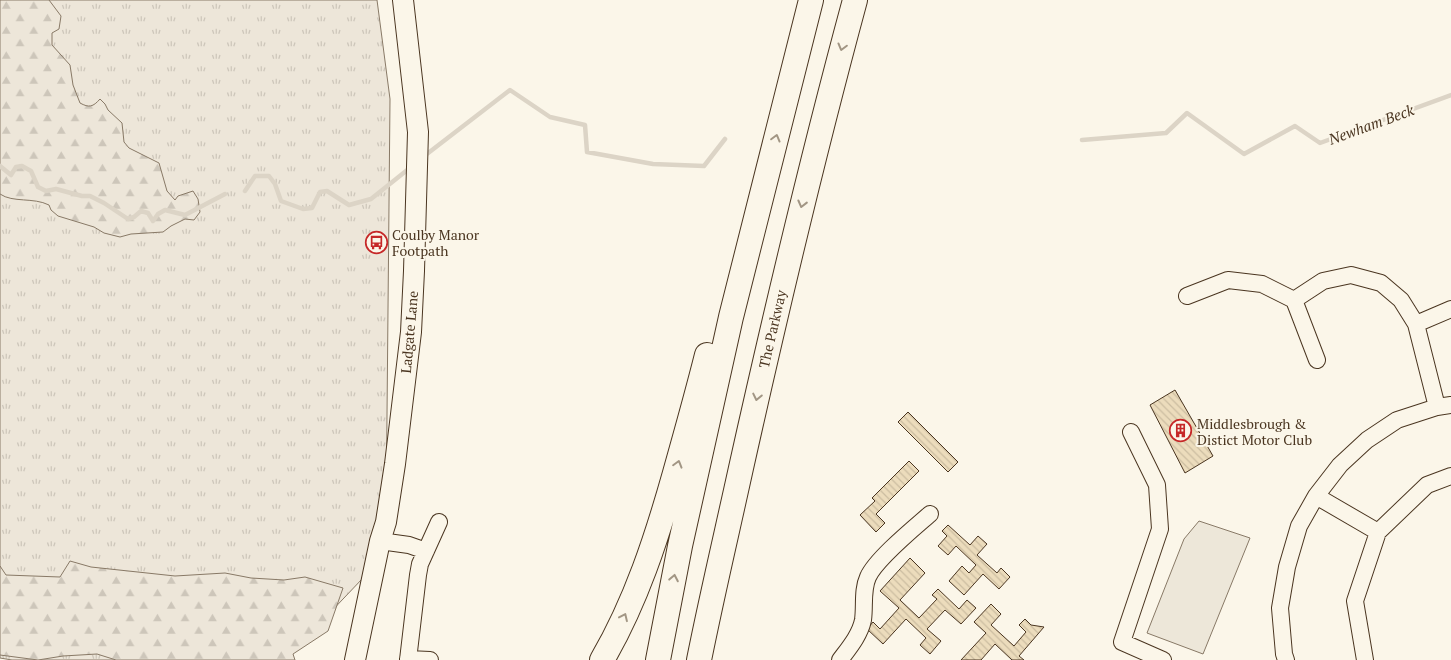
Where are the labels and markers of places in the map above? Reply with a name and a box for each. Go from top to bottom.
place label: Coulby Manor Footpath [392,225,480,260]
bus stop icon: Coulby Manor Footpath [364,230,388,254]
place label: Middlesbrough & Distict Motor Club [1197,414,1312,449]
building icon: Middlesbrough & Distict Motor Club [1169,419,1193,443]

